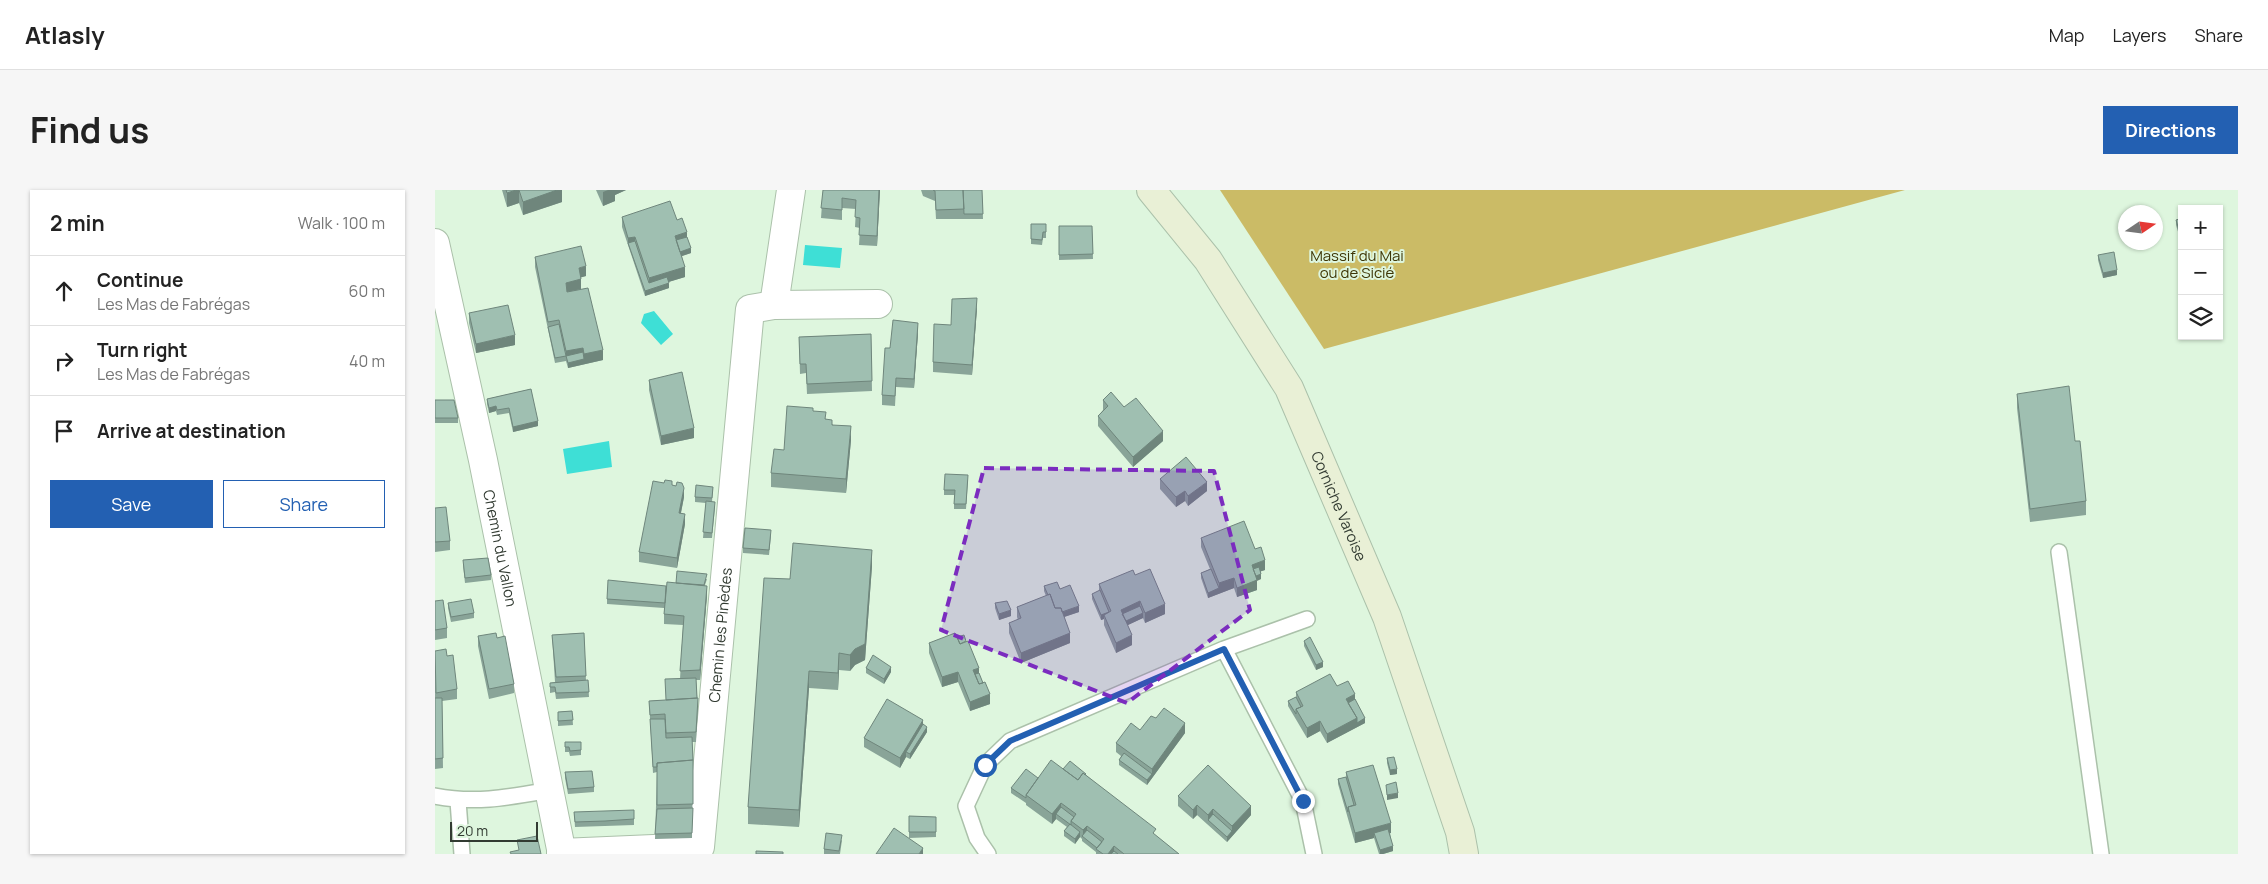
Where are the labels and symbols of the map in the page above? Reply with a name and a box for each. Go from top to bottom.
north arrow [2118,205,2163,250]
park label: Massif du Mai ou de Sicié [1310,245,1404,283]
street label: Corniche Varoise [1307,448,1372,564]
street label: Chemin du Vallon [479,488,523,608]
street label: Chemin les Pinèdes [703,567,736,703]
route start [974,754,997,777]
route end [1292,790,1315,813]
scale bar [450,819,537,842]

